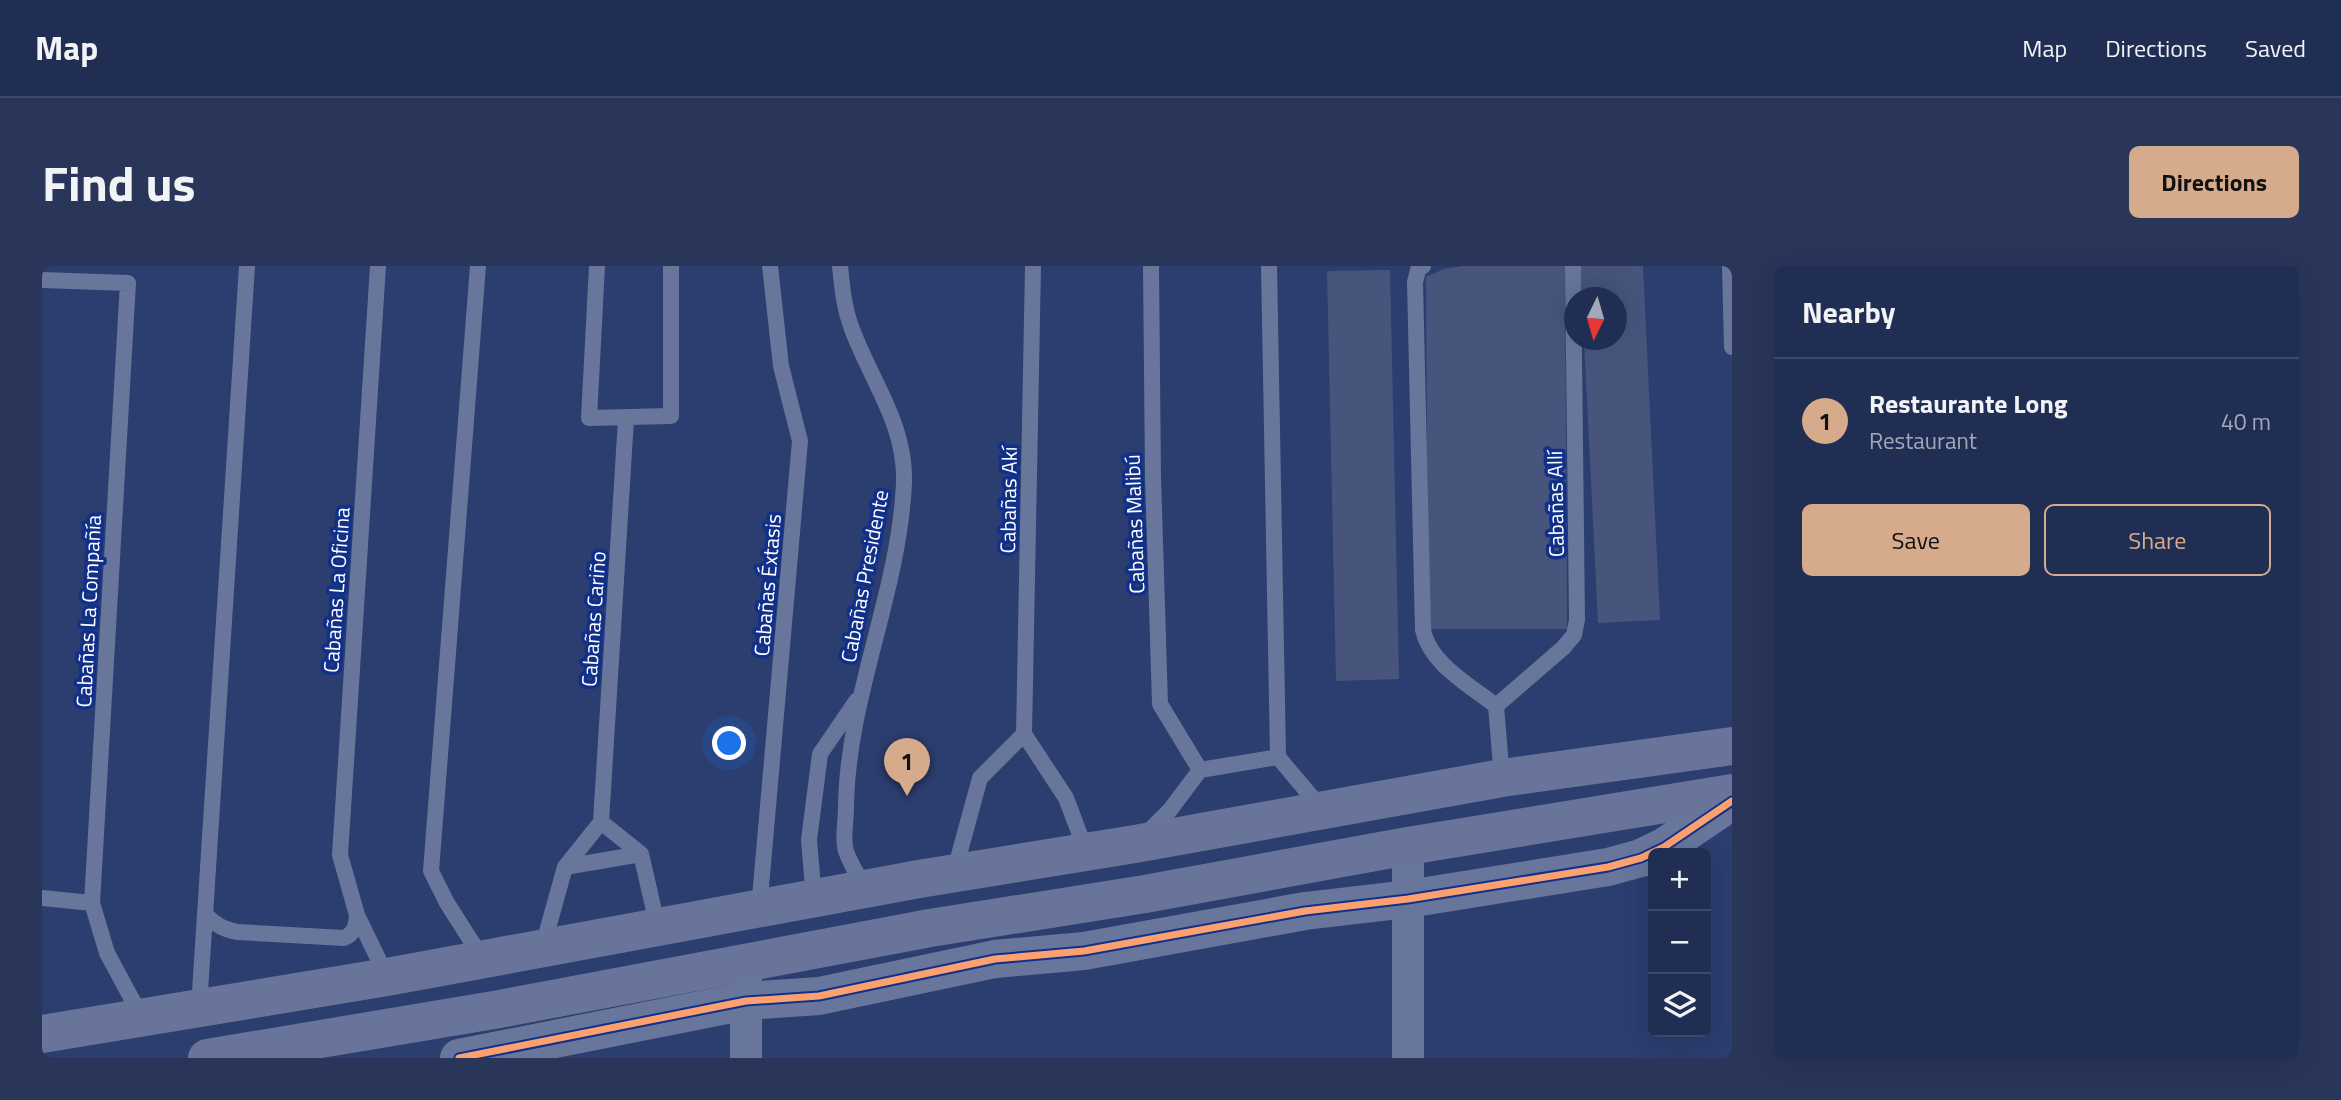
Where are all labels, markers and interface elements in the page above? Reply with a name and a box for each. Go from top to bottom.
text: Map [35,23,98,73]
text: Map [2022,30,2067,66]
text: Directions [2105,30,2207,66]
text: Saved [2245,30,2306,66]
text: Find us [42,145,196,220]
button: Directions [2129,146,2299,218]
north arrow [1564,287,1627,350]
text: Nearby [1802,289,1895,335]
text: Restaurante Long [1869,384,2068,423]
text: 1 [1819,404,1831,439]
text: 40 m [2221,404,2271,439]
text: Restaurant [1869,423,1977,458]
street label: Cabañas Akí [991,445,1025,554]
street label: Cabañas Allí [1538,449,1572,558]
street label: Cabañas Malibú [1116,454,1152,594]
street label: Cabañas Presidente [832,487,896,665]
button: Save [1802,504,2030,576]
button: Share [2044,504,2271,576]
street label: Cabañas La Oficina [314,506,358,674]
street label: Cabañas Éxtasis [745,512,789,658]
street label: Cabañas La Compañía [67,513,109,708]
street label: Cabañas Cariño [572,550,614,688]
your location [712,726,746,760]
pin: 1 [884,738,930,796]
map controls [1648,848,1711,1037]
button: + [1648,848,1711,911]
button: − [1648,911,1711,974]
button: layers [1648,974,1711,1037]

